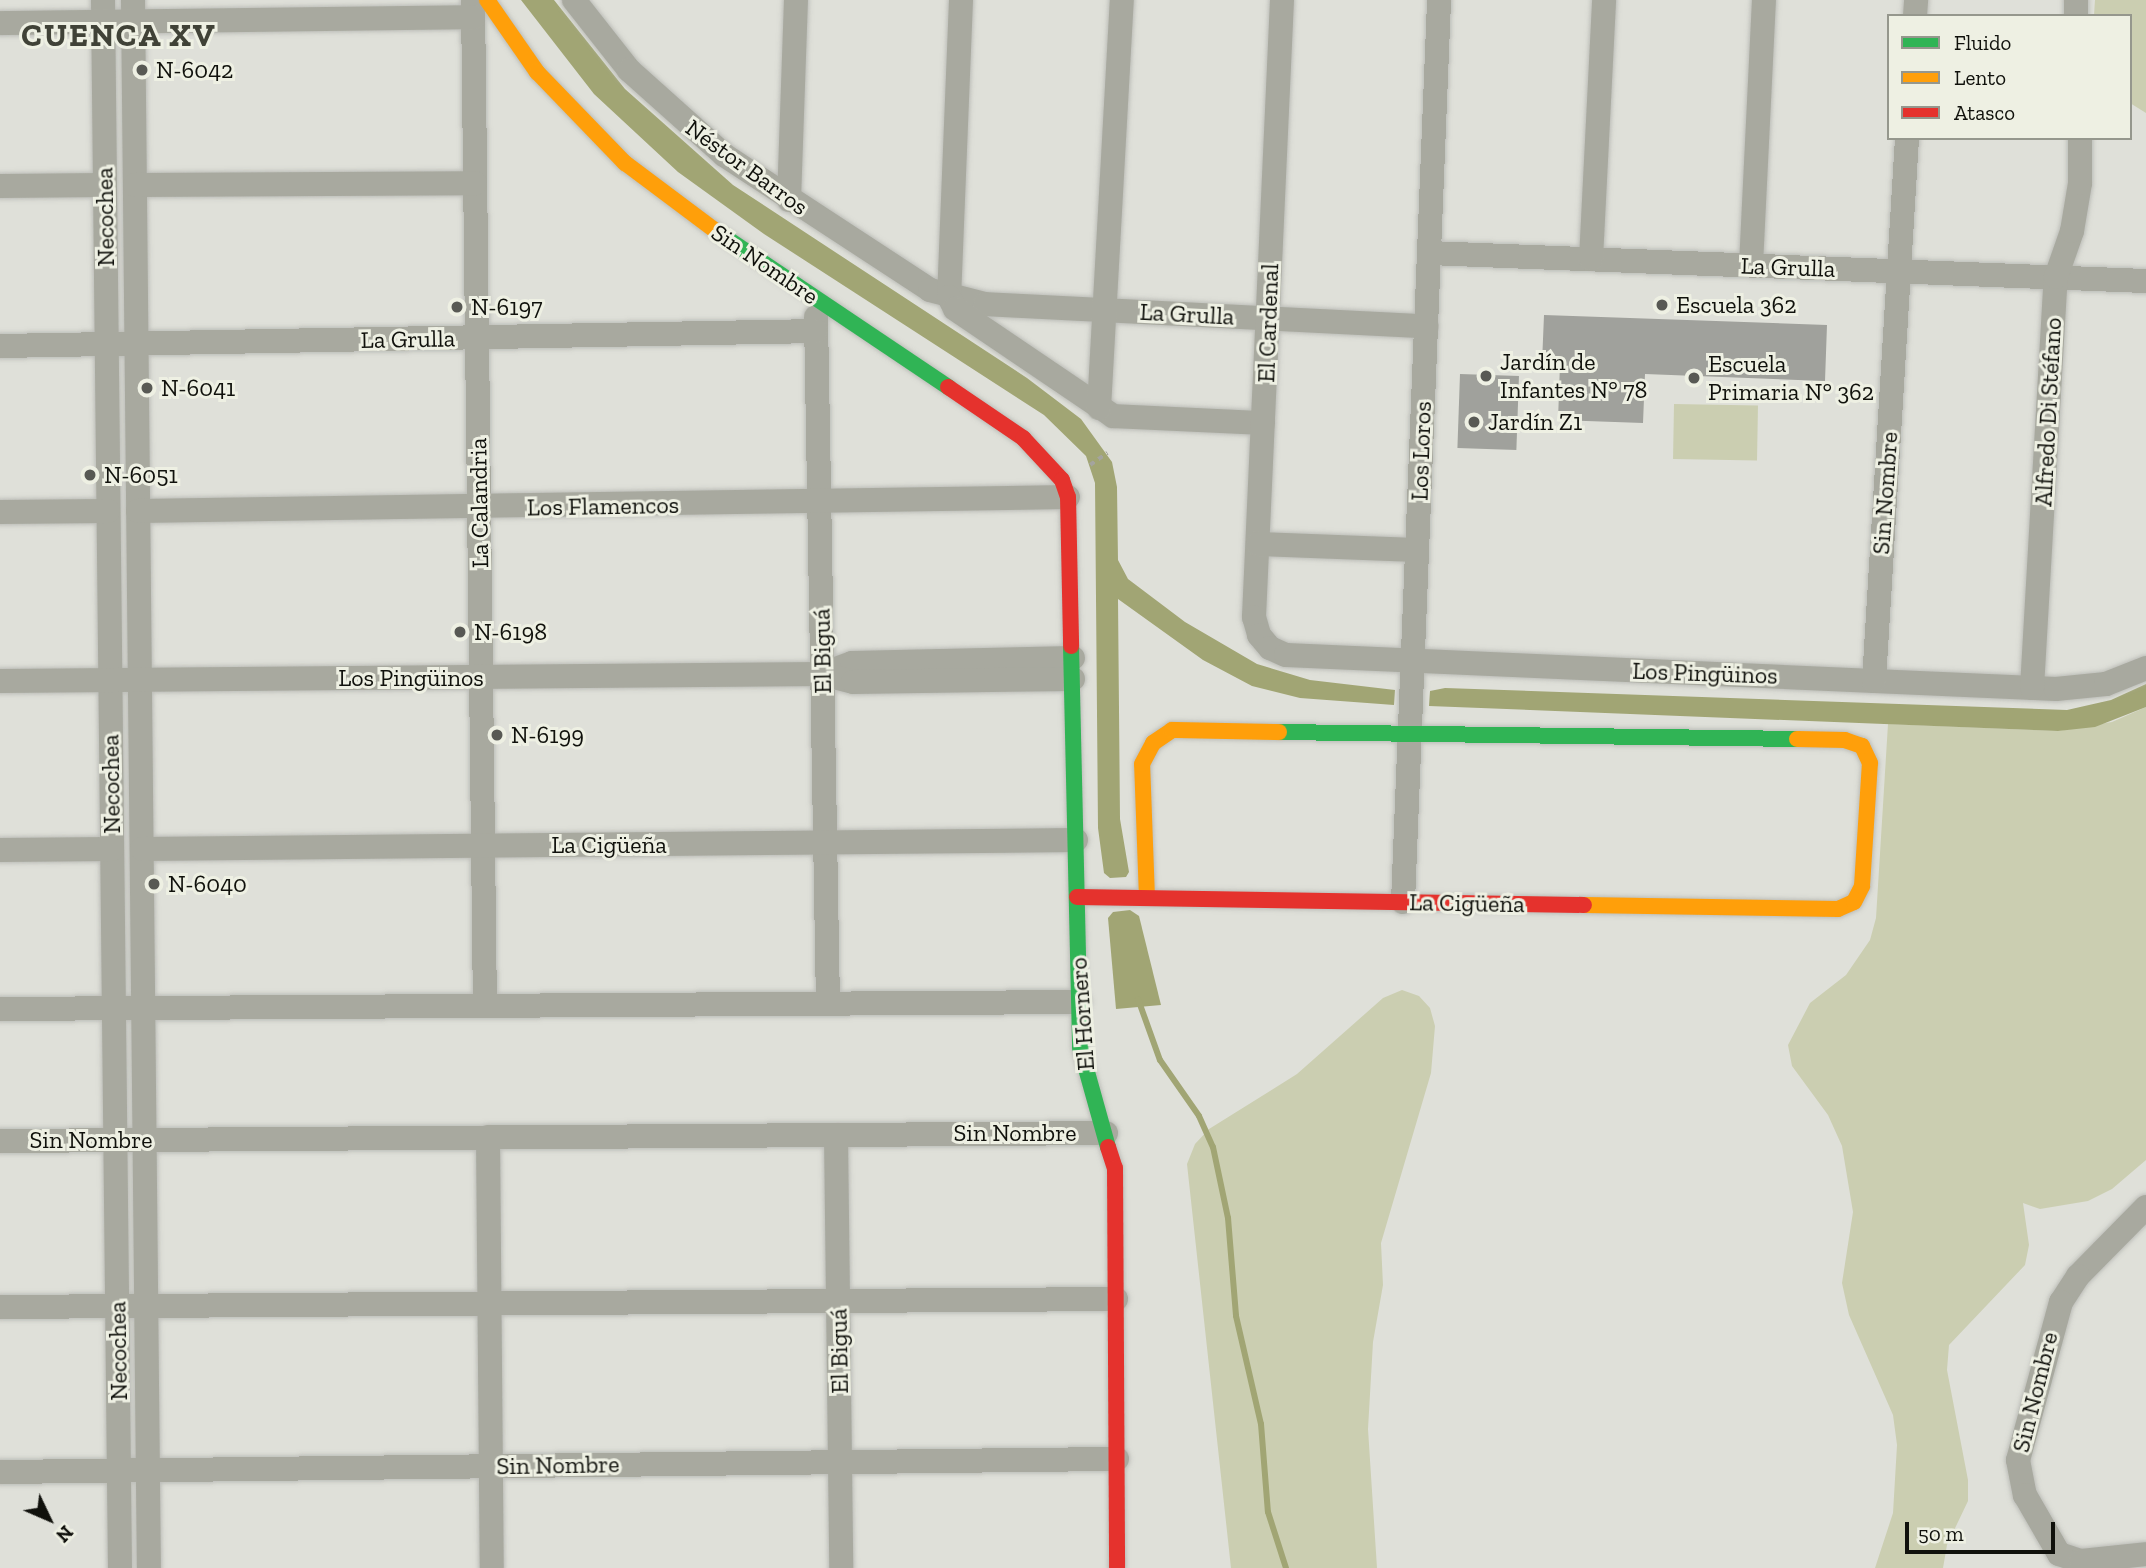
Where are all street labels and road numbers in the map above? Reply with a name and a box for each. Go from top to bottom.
street label: Néstor Barros [680,113,814,221]
street label: Necochea [90,167,120,267]
street label: Sin Nombre [706,218,824,310]
street label: La Grulla [1740,251,1836,283]
street label: El Cardenal [1252,263,1284,383]
street label: La Grulla [1139,297,1235,331]
street label: Alfredo Di Stéfano [2029,317,2067,507]
street label: La Grulla [360,324,456,354]
street label: Los Loros [1405,401,1437,501]
street label: Sin Nombre [1866,431,1904,555]
street label: La Calandria [463,438,495,568]
street label: Los Flamencos [527,490,679,522]
street label: El Biguá [807,608,837,694]
street label: Los Pingüinos [1632,656,1778,690]
street label: Los Pingüinos [338,664,484,692]
street label: Necochea [96,734,126,834]
street label: La Cigüeña [551,831,667,859]
street label: La Cigüeña [1409,888,1525,918]
street label: El Hornero [1064,956,1100,1072]
street label: Sin Nombre [953,1119,1077,1147]
street label: Sin Nombre [29,1126,153,1154]
street label: Necochea [103,1301,133,1401]
street label: El Biguá [824,1308,854,1394]
street label: Sin Nombre [2006,1329,2064,1455]
street label: Sin Nombre [496,1450,620,1480]

